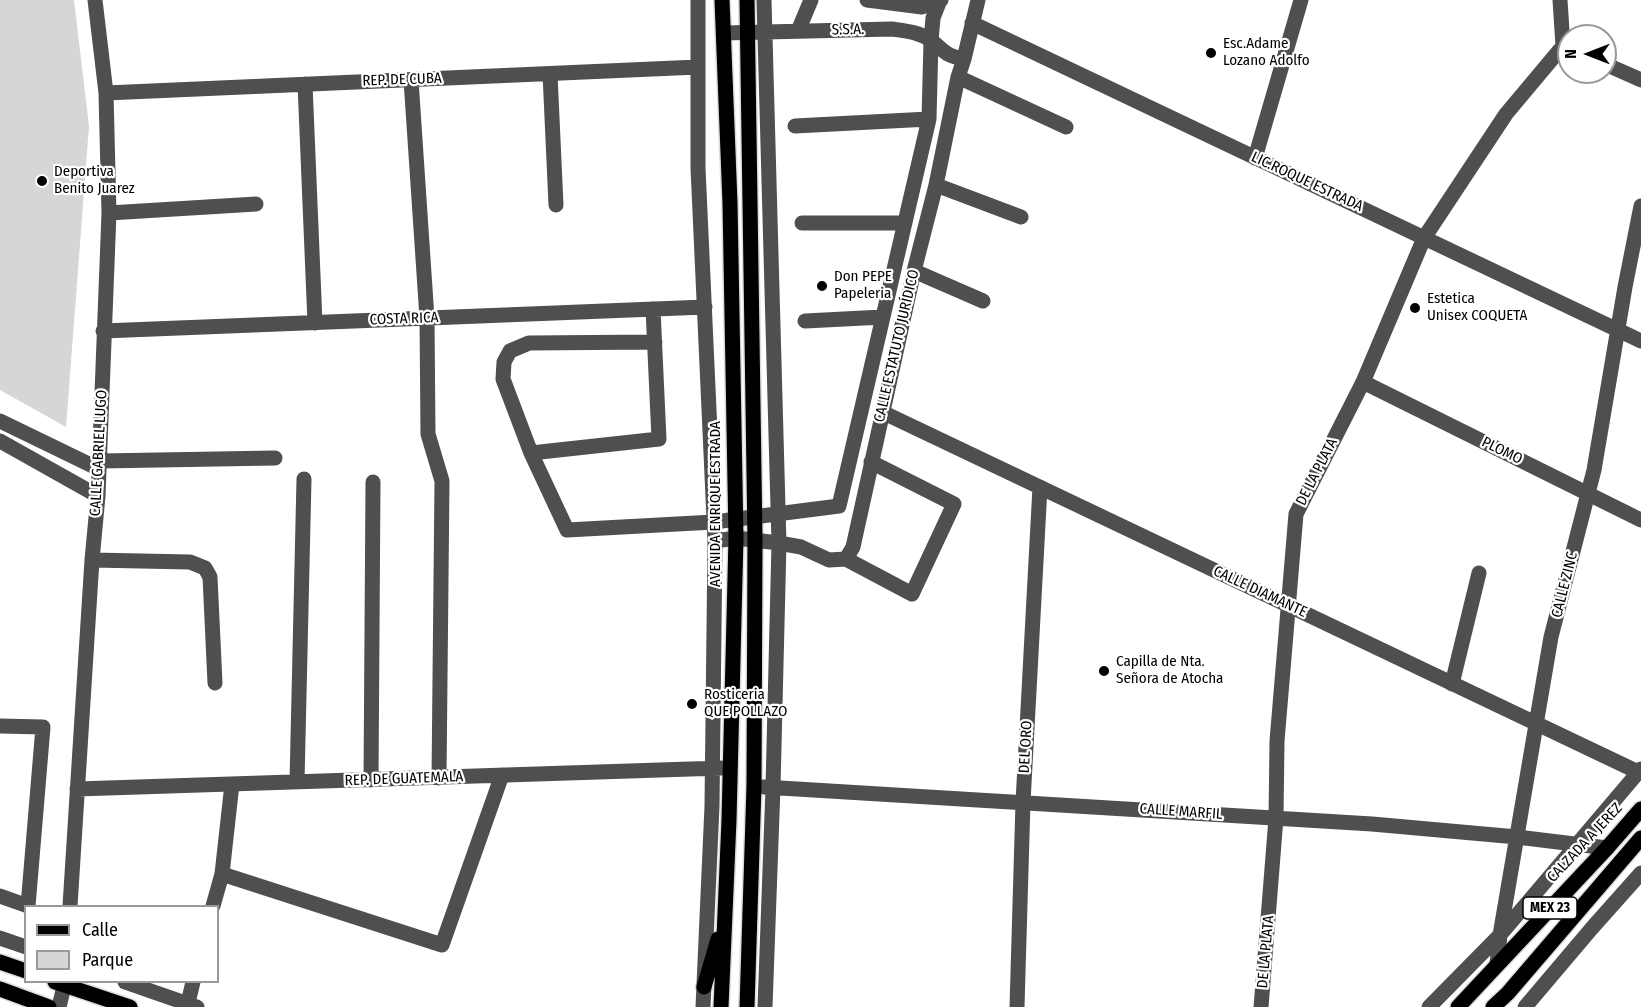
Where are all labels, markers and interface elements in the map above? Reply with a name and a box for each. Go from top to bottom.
street label: S.S.A. [832,21,864,39]
north arrow [1557,24,1617,84]
place label: Esc.Adame Lozano Adolfo [1223,35,1310,70]
marker: Esc.Adame Lozano Adolfo [1204,46,1218,60]
text: N [1561,49,1580,59]
street label: REP. DE CUBA [362,70,442,90]
street label: LIC.ROQUE ESTRADA [1248,148,1366,216]
place label: Deportiva Benito Juarez [54,163,135,198]
marker: Deportiva Benito Juarez [35,174,49,188]
place label: Don PEPE Papeleria [834,268,892,303]
street label: CALLE ESTATUTO JURÍDICO [871,268,923,424]
marker: Don PEPE Papeleria [815,279,829,293]
place label: Estetica Unisex COQUETA [1427,290,1527,325]
marker: Estetica Unisex COQUETA [1408,301,1422,315]
street label: COSTA RICA [369,309,439,329]
street label: CALLE GABRIEL LUGO [87,389,111,517]
street label: AVENIDA ENRIQUE ESTRADA [707,421,725,587]
street label: PLOMO [1479,433,1525,469]
street label: DE LA PLATA [1292,435,1342,509]
street label: CALLE ZINC [1548,550,1582,620]
street label: CALLE DIAMANTE [1210,562,1310,622]
place label: Capilla de Nta. Señora de Atocha [1116,653,1223,688]
marker: Capilla de Nta. Señora de Atocha [1097,664,1111,678]
place label: Rosticeria QUE POLLAZO [704,686,787,721]
marker: Rosticeria QUE POLLAZO [685,697,699,711]
street label: DEL ORO [1016,720,1036,774]
street label: REP. DE GUATEMALA [344,768,464,790]
street label: CALLE MARFIL [1139,800,1223,824]
street label: CALZADA A JEREZ [1544,800,1626,886]
road number: MEX 23 [1523,897,1577,919]
legend [24,905,219,983]
street label: DE LA PLATA [1254,915,1278,989]
text: Calle [82,919,118,941]
text: Parque [82,949,133,971]

